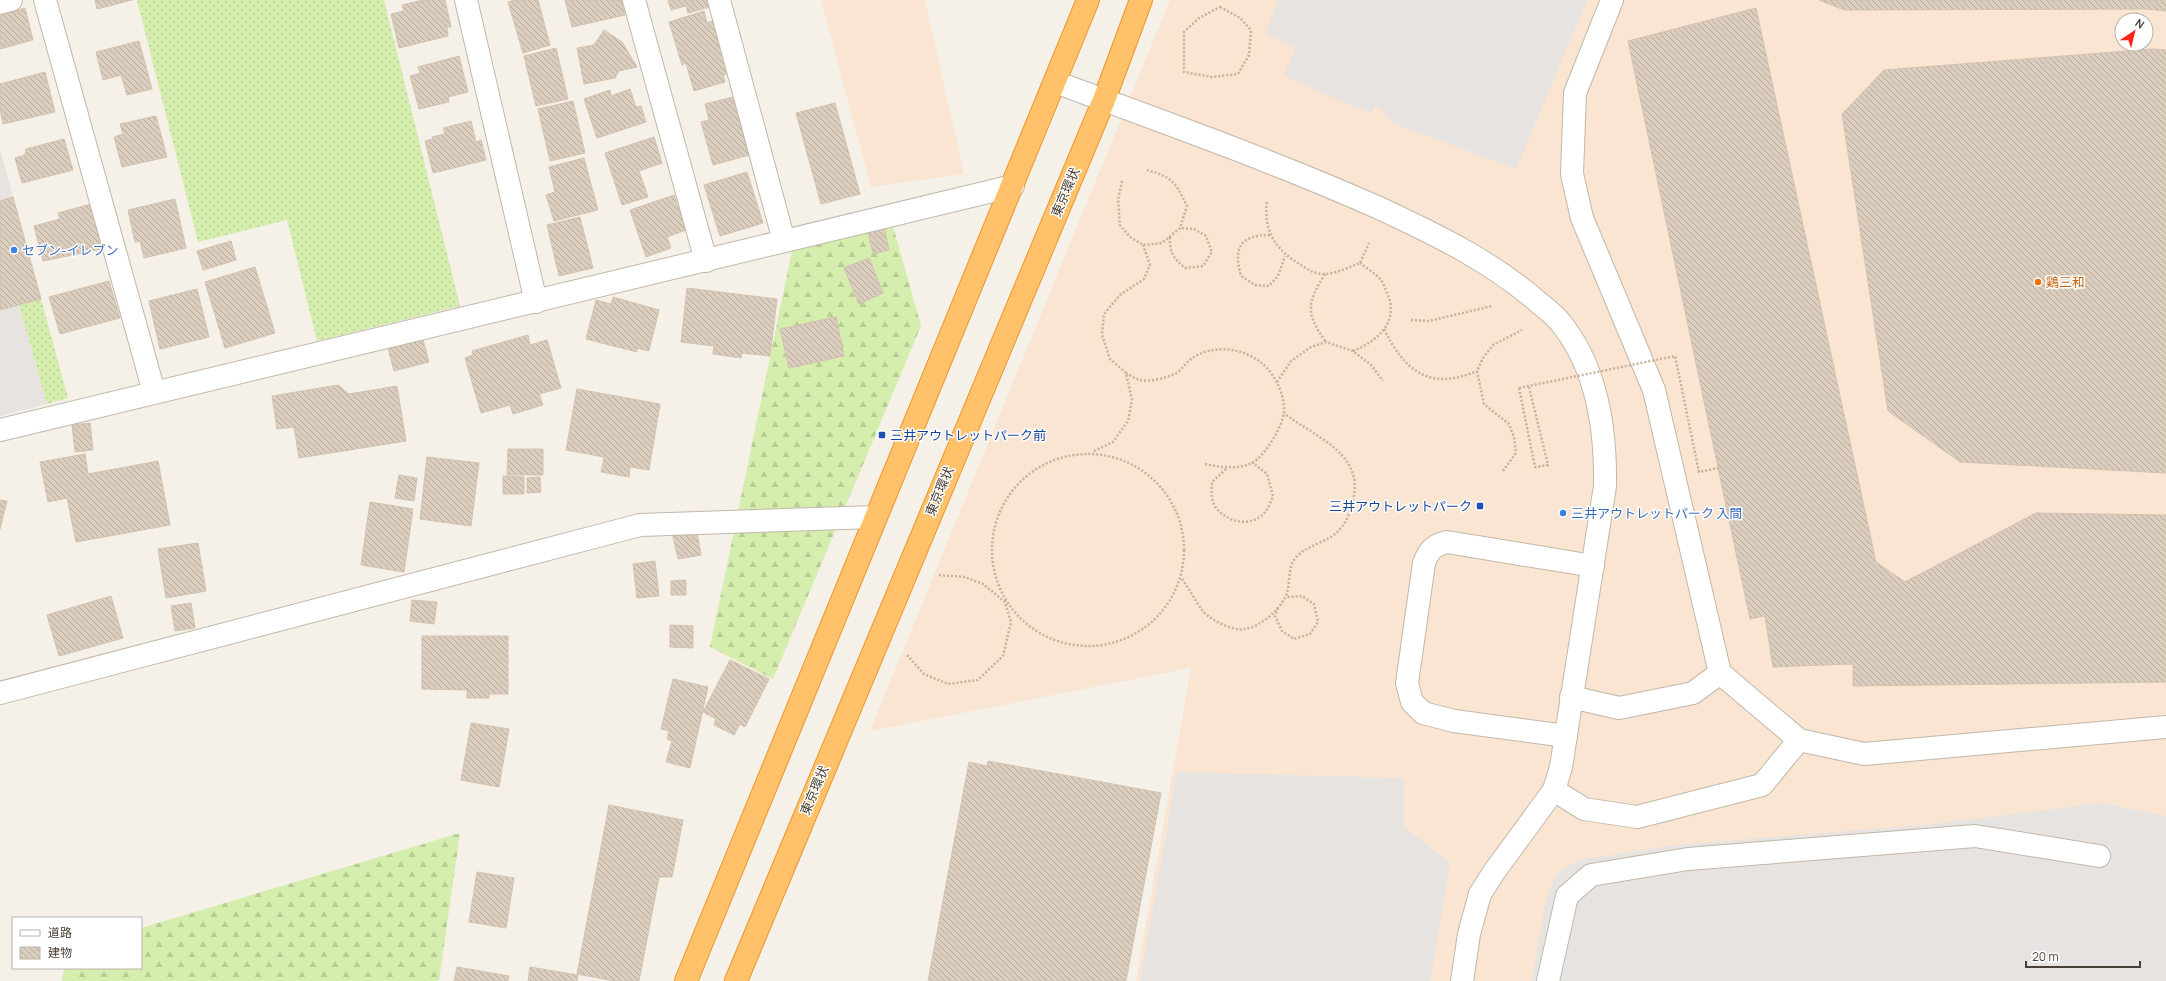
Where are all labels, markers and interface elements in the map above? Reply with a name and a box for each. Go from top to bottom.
north arrow [2114,12,2154,52]
text: N [2132,15,2148,32]
street label: 東京環状 [1047,165,1083,219]
place label: セブン-イレブン [22,241,118,259]
marker: セブン-イレブン [9,245,19,255]
place label: 鶏三和 [2046,273,2085,291]
marker: 鶏三和 [2033,277,2043,287]
place label: 三井アウトレットパーク前 [890,426,1046,444]
marker: 三井アウトレットパーク前 [877,430,887,440]
street label: 東京環状 [921,464,957,518]
place label: 三井アウトレットパーク [1329,497,1472,515]
marker: 三井アウトレットパーク [1475,501,1485,511]
place label: 三井アウトレットパーク 入間 [1571,504,1743,522]
marker: 三井アウトレットパーク 入間 [1558,508,1568,518]
street label: 東京環状 [796,763,832,817]
legend [12,917,142,969]
text: 道路 [48,924,72,941]
scale bar [2026,943,2140,969]
text: 建物 [48,944,72,961]
text: 20 m [2032,948,2059,965]

